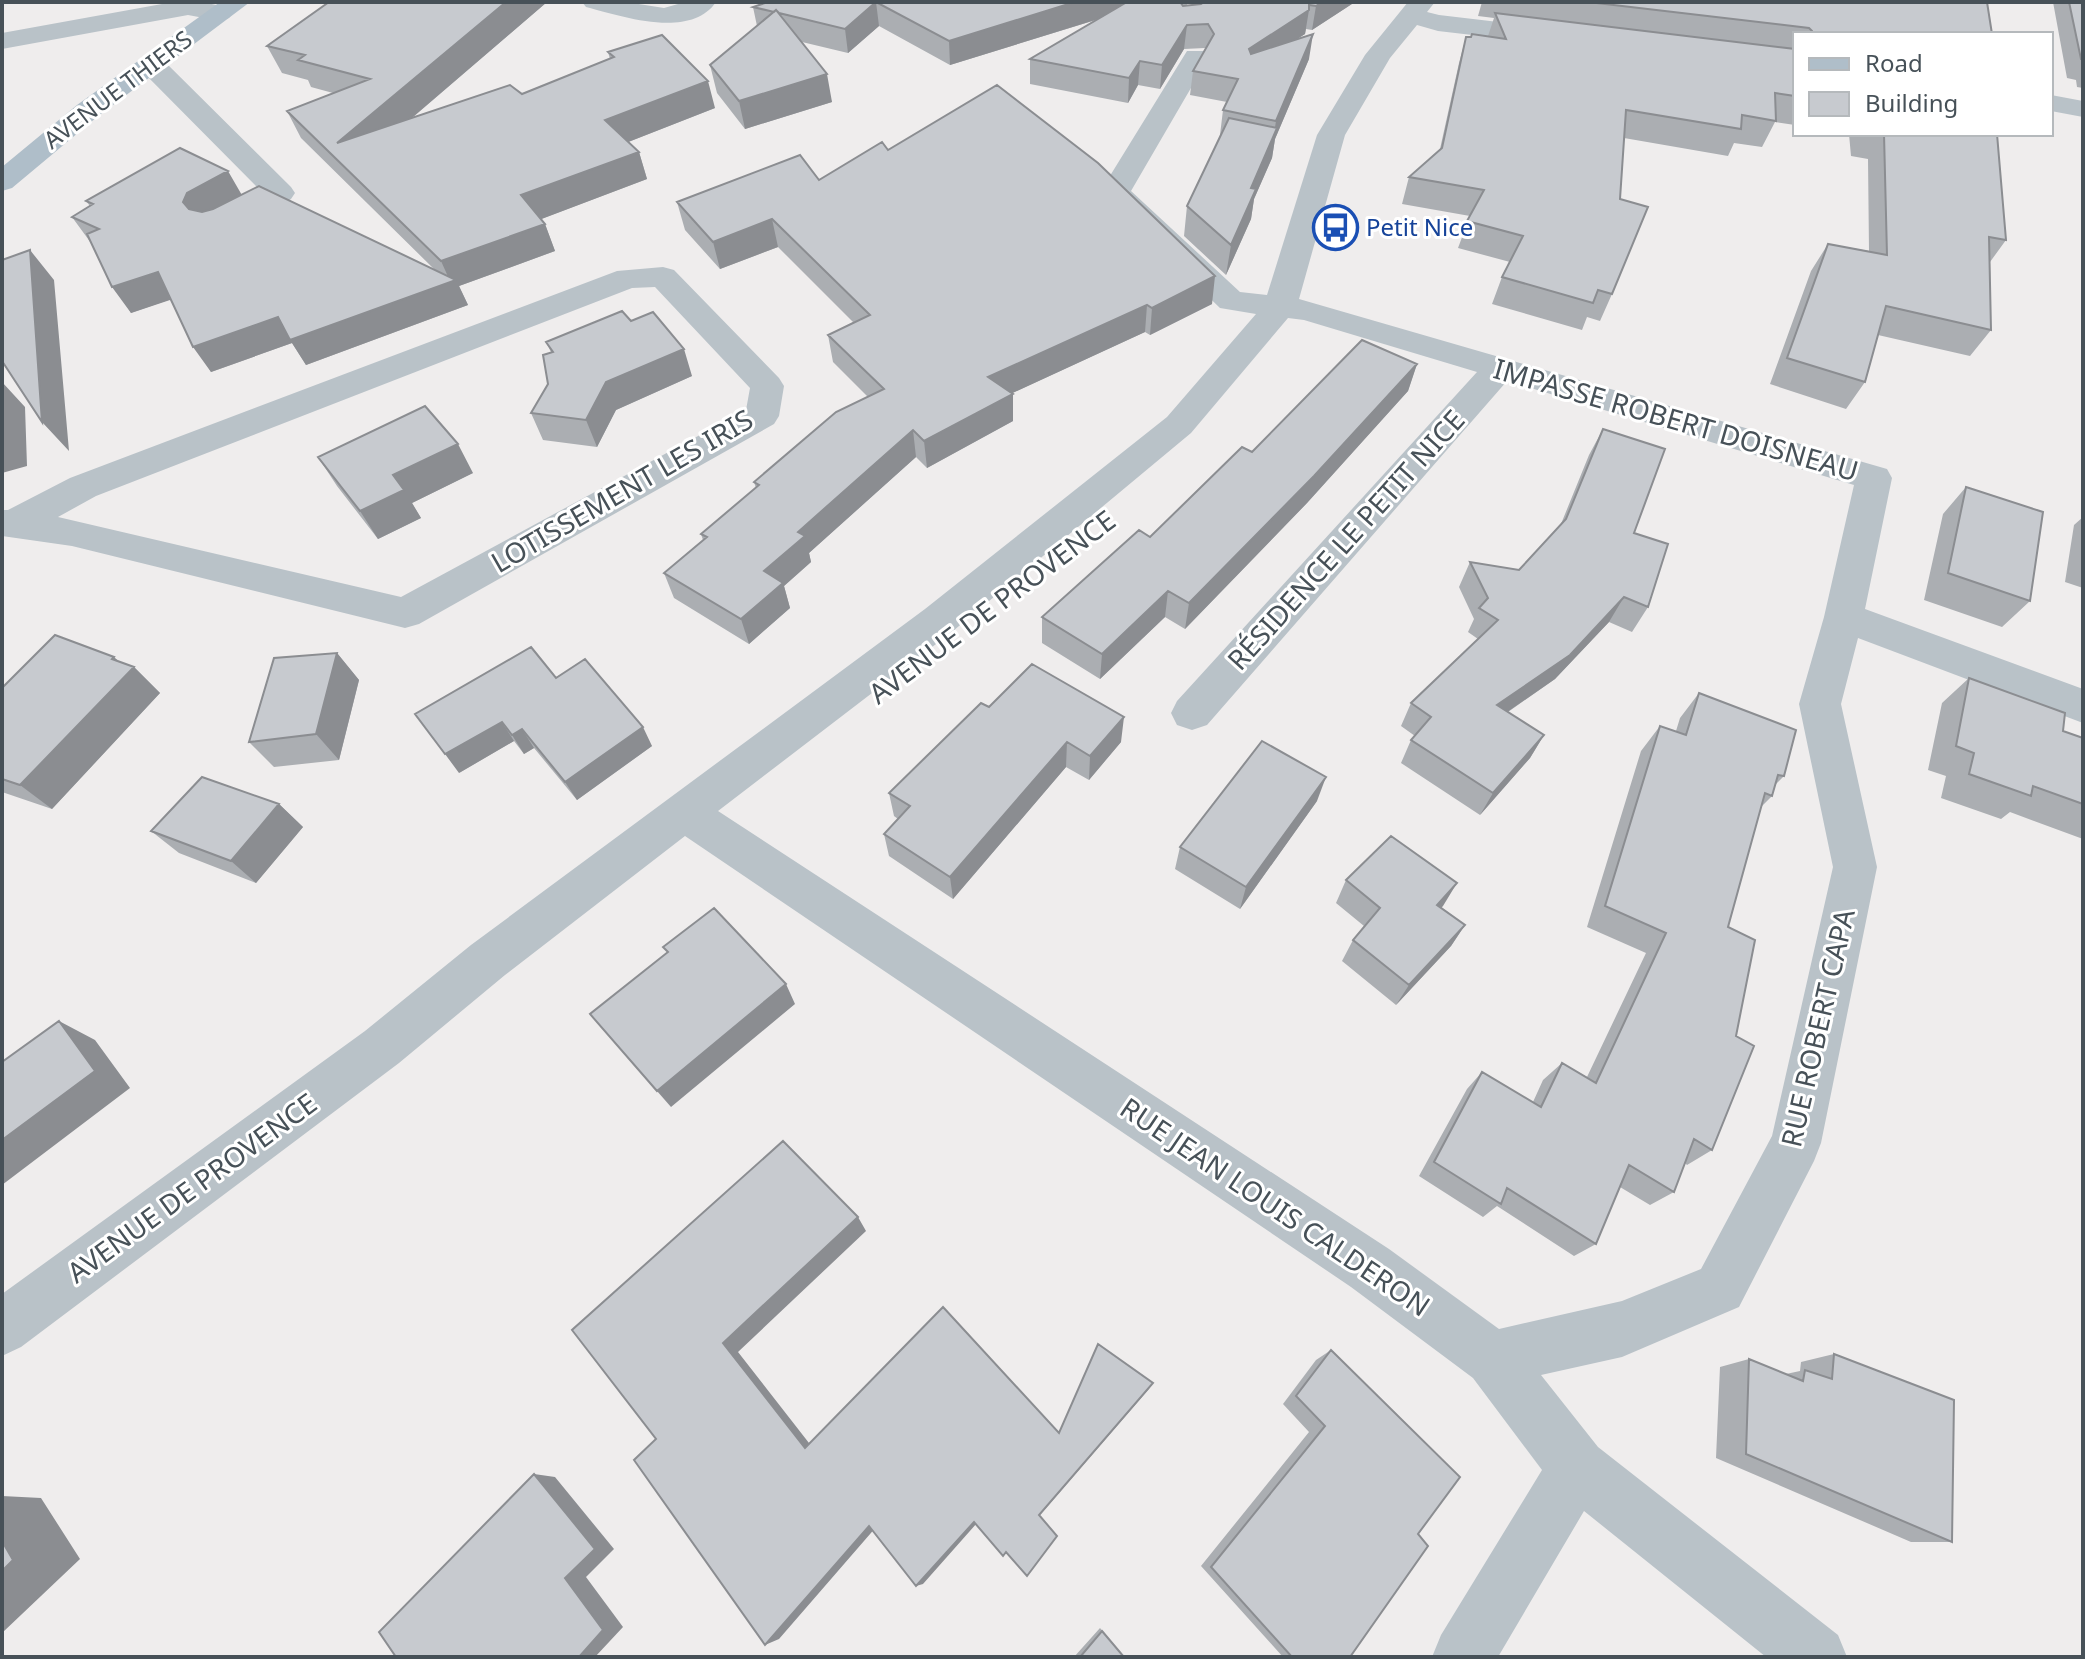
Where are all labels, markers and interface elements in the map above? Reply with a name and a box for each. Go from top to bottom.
street label: AVENUE THIERS [36,22,198,156]
legend [1793,32,2053,136]
text: Road [1865,46,1923,79]
text: Building [1865,86,1958,119]
bus stop icon: Petit Nice [1311,204,1359,252]
place label: Petit Nice [1366,210,1473,243]
street label: IMPASSE ROBERT DOISNEAU [1490,349,1863,489]
street label: LOTISSEMENT LES IRIS [484,400,759,581]
street label: RÉSIDENCE LE PETIT NICE [1218,401,1472,678]
street label: AVENUE DE PROVENCE [860,501,1123,712]
street label: RUE ROBERT CAPA [1771,905,1863,1150]
street label: AVENUE DE PROVENCE [59,1084,324,1291]
street label: RUE JEAN LOUIS CALDERON [1113,1088,1438,1324]

